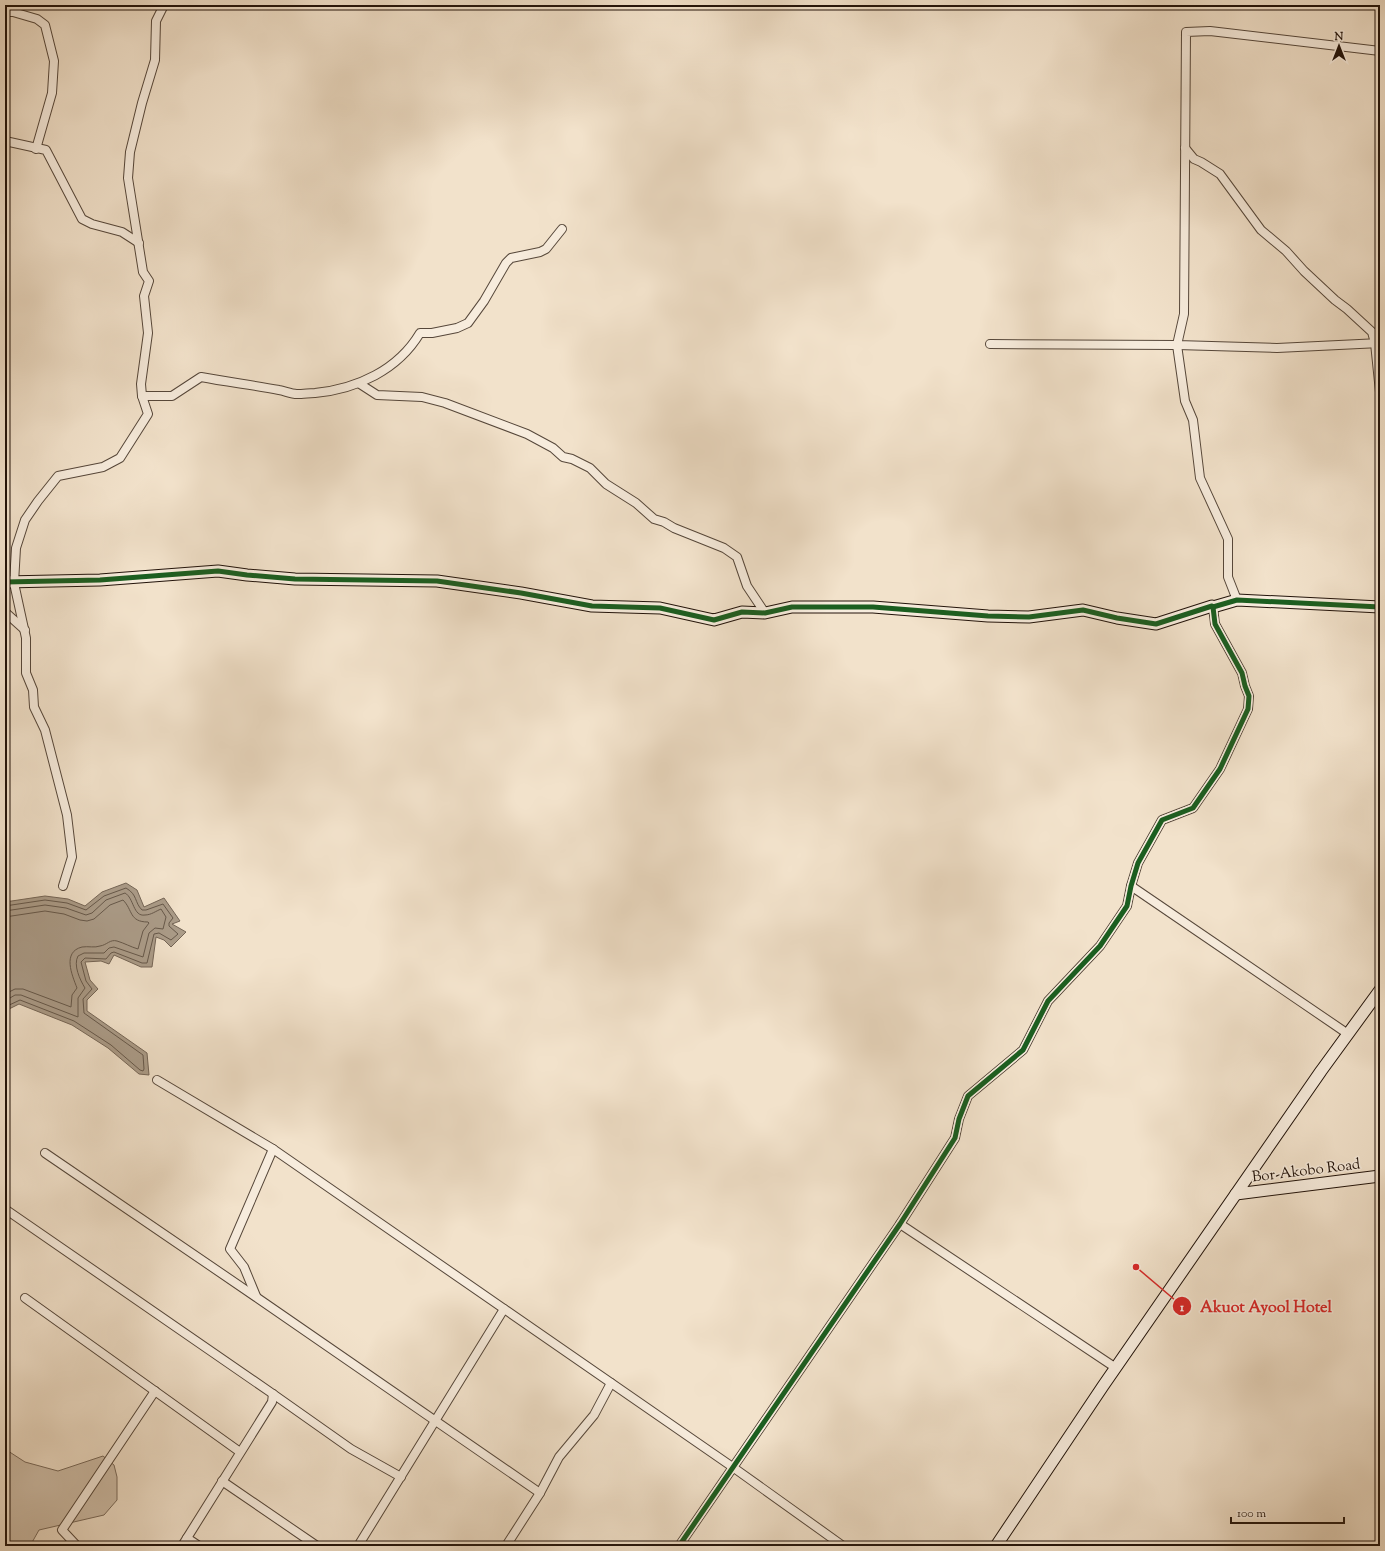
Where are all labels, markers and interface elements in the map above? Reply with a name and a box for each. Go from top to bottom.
north arrow [1319,26,1359,66]
text: N [1334,29,1344,45]
street label: Bor-Akobo Road [1251,1154,1362,1189]
callout: Akuot Ayool Hotel [1172,1292,1340,1320]
text: Akuot Ayool Hotel [1200,1297,1332,1320]
text: 1 [1179,1299,1185,1317]
scale bar [1231,1499,1344,1525]
text: 100 m [1237,1505,1266,1523]

